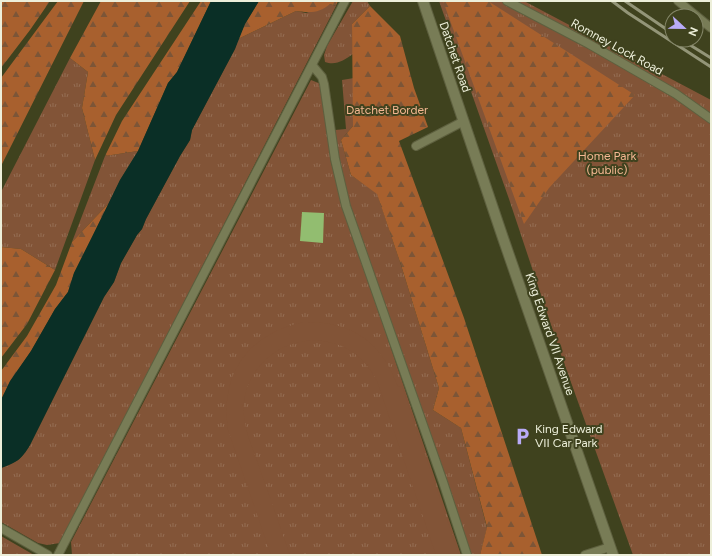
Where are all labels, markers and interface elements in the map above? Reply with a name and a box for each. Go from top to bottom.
north arrow [664,8,704,48]
street label: Romney Lock Road [568,16,666,78]
street label: Datchet Road [436,20,474,94]
text: N [685,25,700,38]
park label: Datchet Border [346,103,428,117]
park label: Home Park (public) [578,149,636,177]
street label: King Edward VII Avenue [522,271,578,398]
place label: King Edward VII Car Park [535,422,602,450]
parking icon: King Edward VII Car Park [512,426,532,446]

